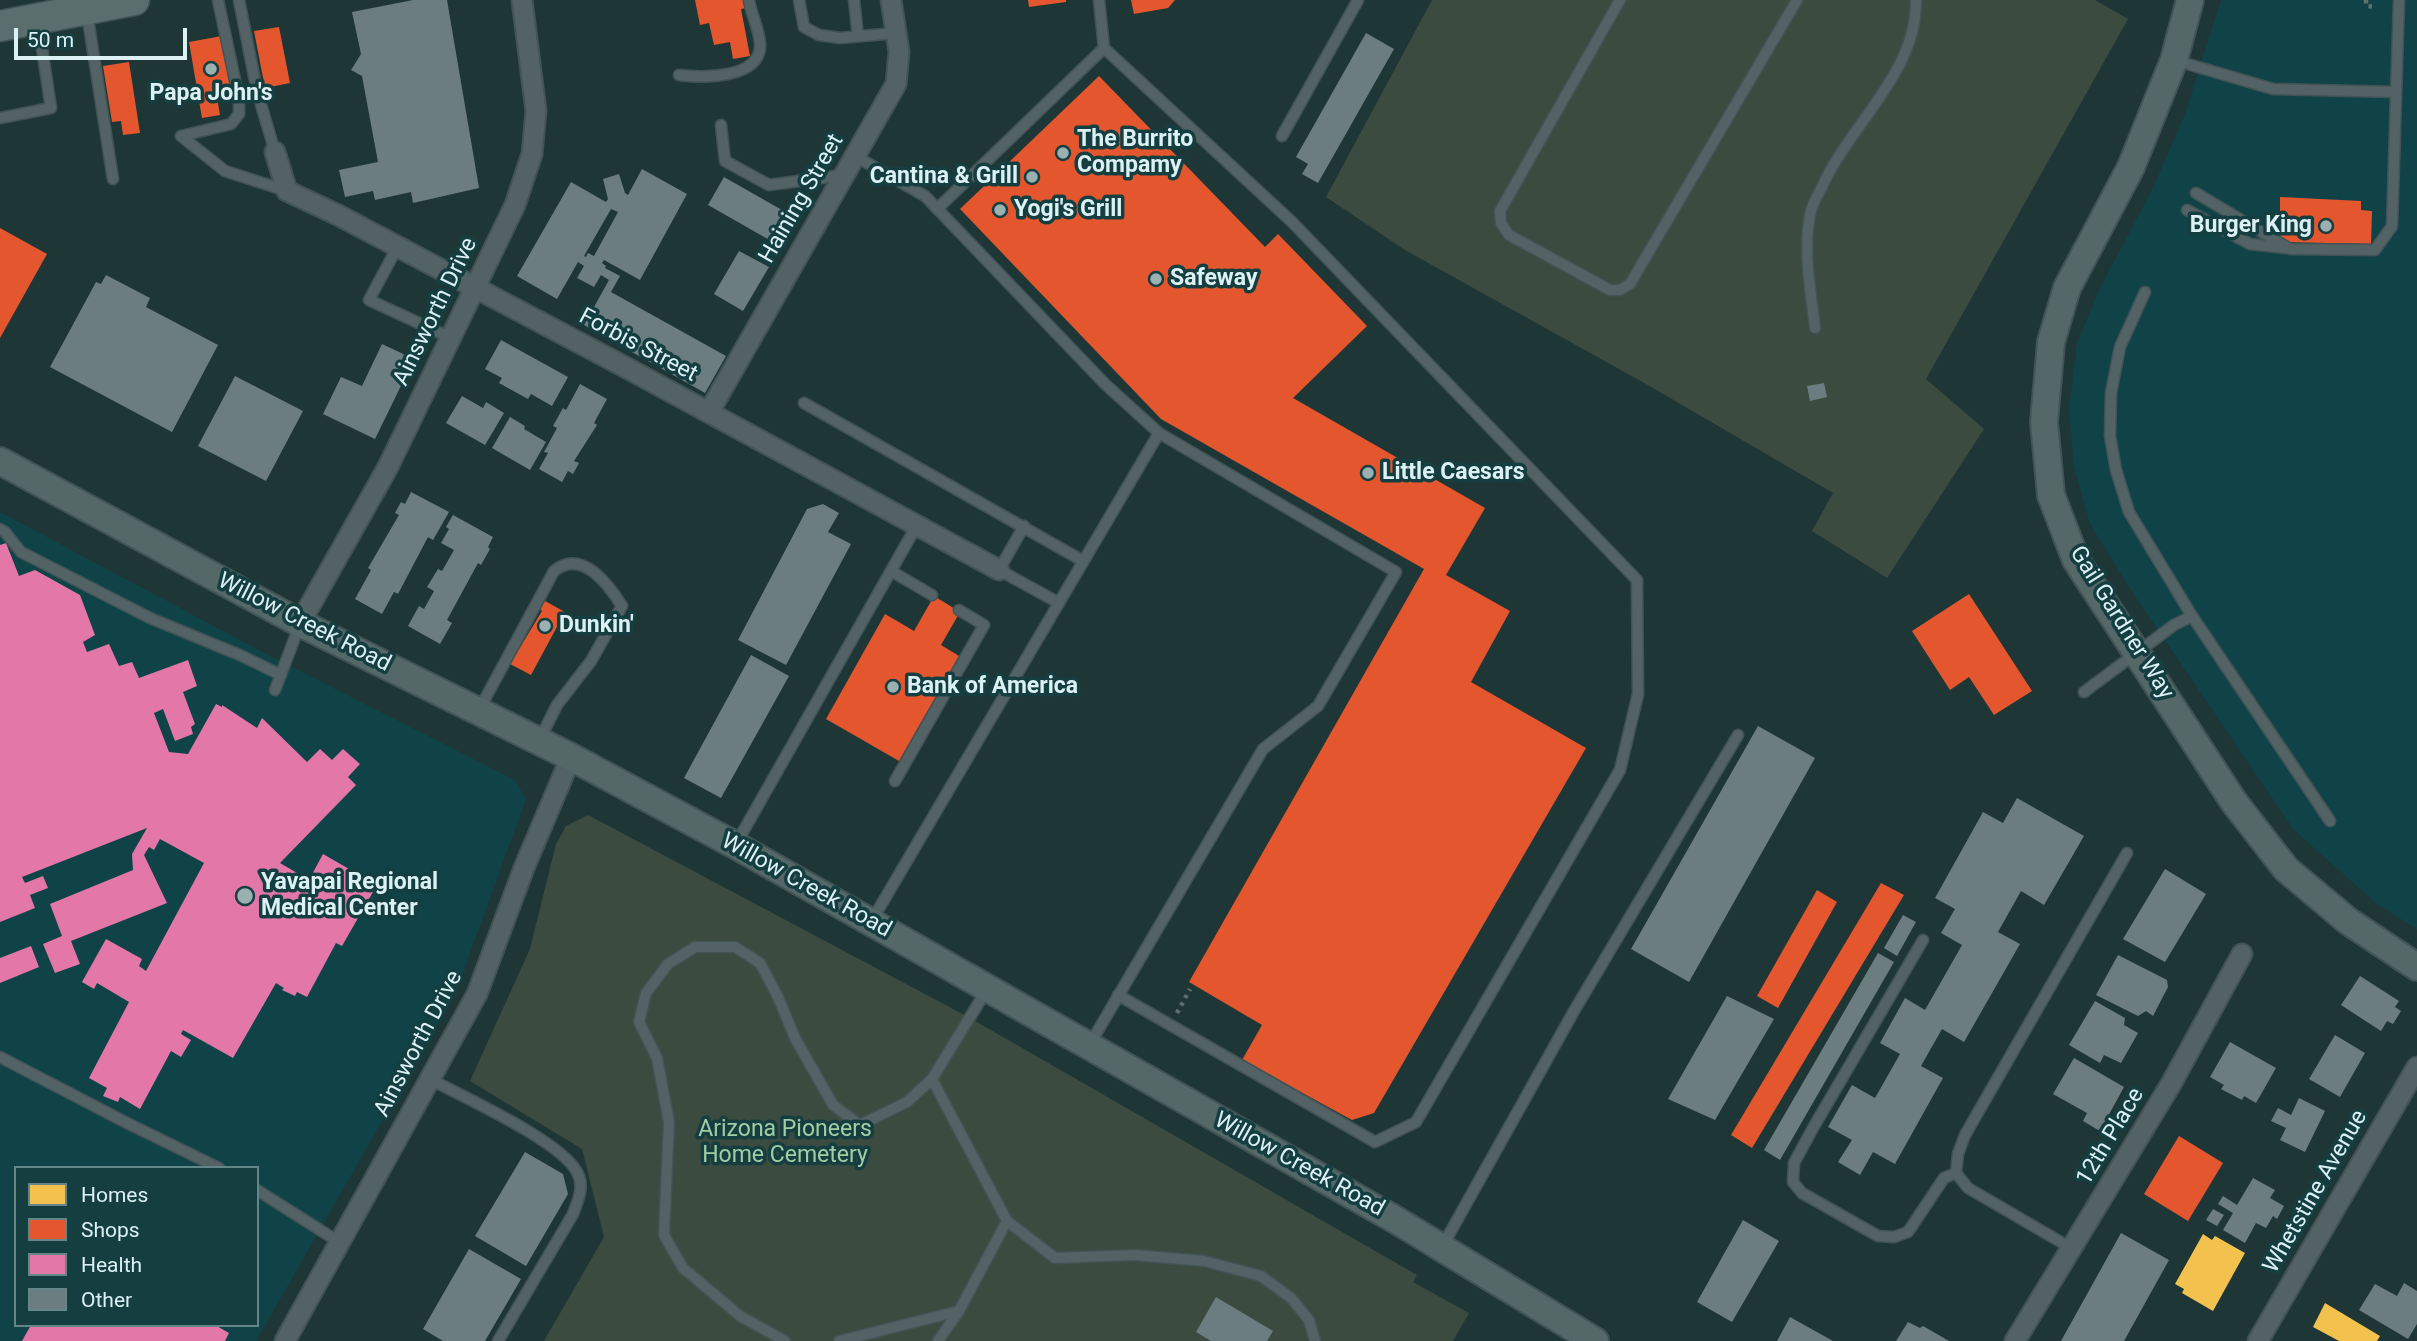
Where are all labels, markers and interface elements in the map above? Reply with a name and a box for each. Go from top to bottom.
scale bar [18,14,191,58]
text: 50 m [27,28,74,52]
marker: Papa John's [203,61,219,77]
place label: Papa John's [149,80,273,108]
place label: The Burrito Compamy [1077,126,1193,180]
street label: Haining Street [754,129,850,269]
marker: The Burrito Compamy [1055,145,1071,161]
place label: Cantina & Grill [870,163,1018,191]
marker: Cantina & Grill [1024,169,1040,185]
place label: Yogi's Grill [1014,196,1122,224]
marker: Yogi's Grill [992,202,1008,218]
place label: Burger King [2190,212,2312,240]
marker: Burger King [2318,218,2334,234]
street label: Ainsworth Drive [388,233,484,391]
place label: Safeway [1170,265,1257,293]
marker: Safeway [1148,271,1164,287]
street label: Forbis Street [574,303,702,389]
place label: Little Caesars [1382,459,1524,487]
marker: Little Caesars [1360,465,1376,481]
street label: Gail Gardner Way [2063,541,2179,705]
street label: Willow Creek Road [213,567,395,679]
place label: Dunkin' [559,612,634,640]
marker: Dunkin' [537,618,553,634]
place label: Bank of America [907,673,1078,701]
marker: Bank of America [885,679,901,695]
street label: Willow Creek Road [716,828,896,944]
place label: Yavapai Regional Medical Center [261,869,438,923]
marker: Yavapai Regional Medical Center [235,886,255,906]
street label: Ainsworth Drive [369,966,469,1122]
street label: 12th Place [2071,1083,2151,1191]
street label: Whetstine Avenue [2258,1106,2374,1278]
street label: Willow Creek Road [1209,1107,1389,1223]
park label: Arizona Pioneers Home Cemetery [698,1116,872,1170]
legend [14,1166,259,1327]
text: Homes [81,1183,148,1207]
text: Shops [81,1218,140,1242]
text: Health [81,1253,142,1277]
text: Other [81,1288,132,1312]

